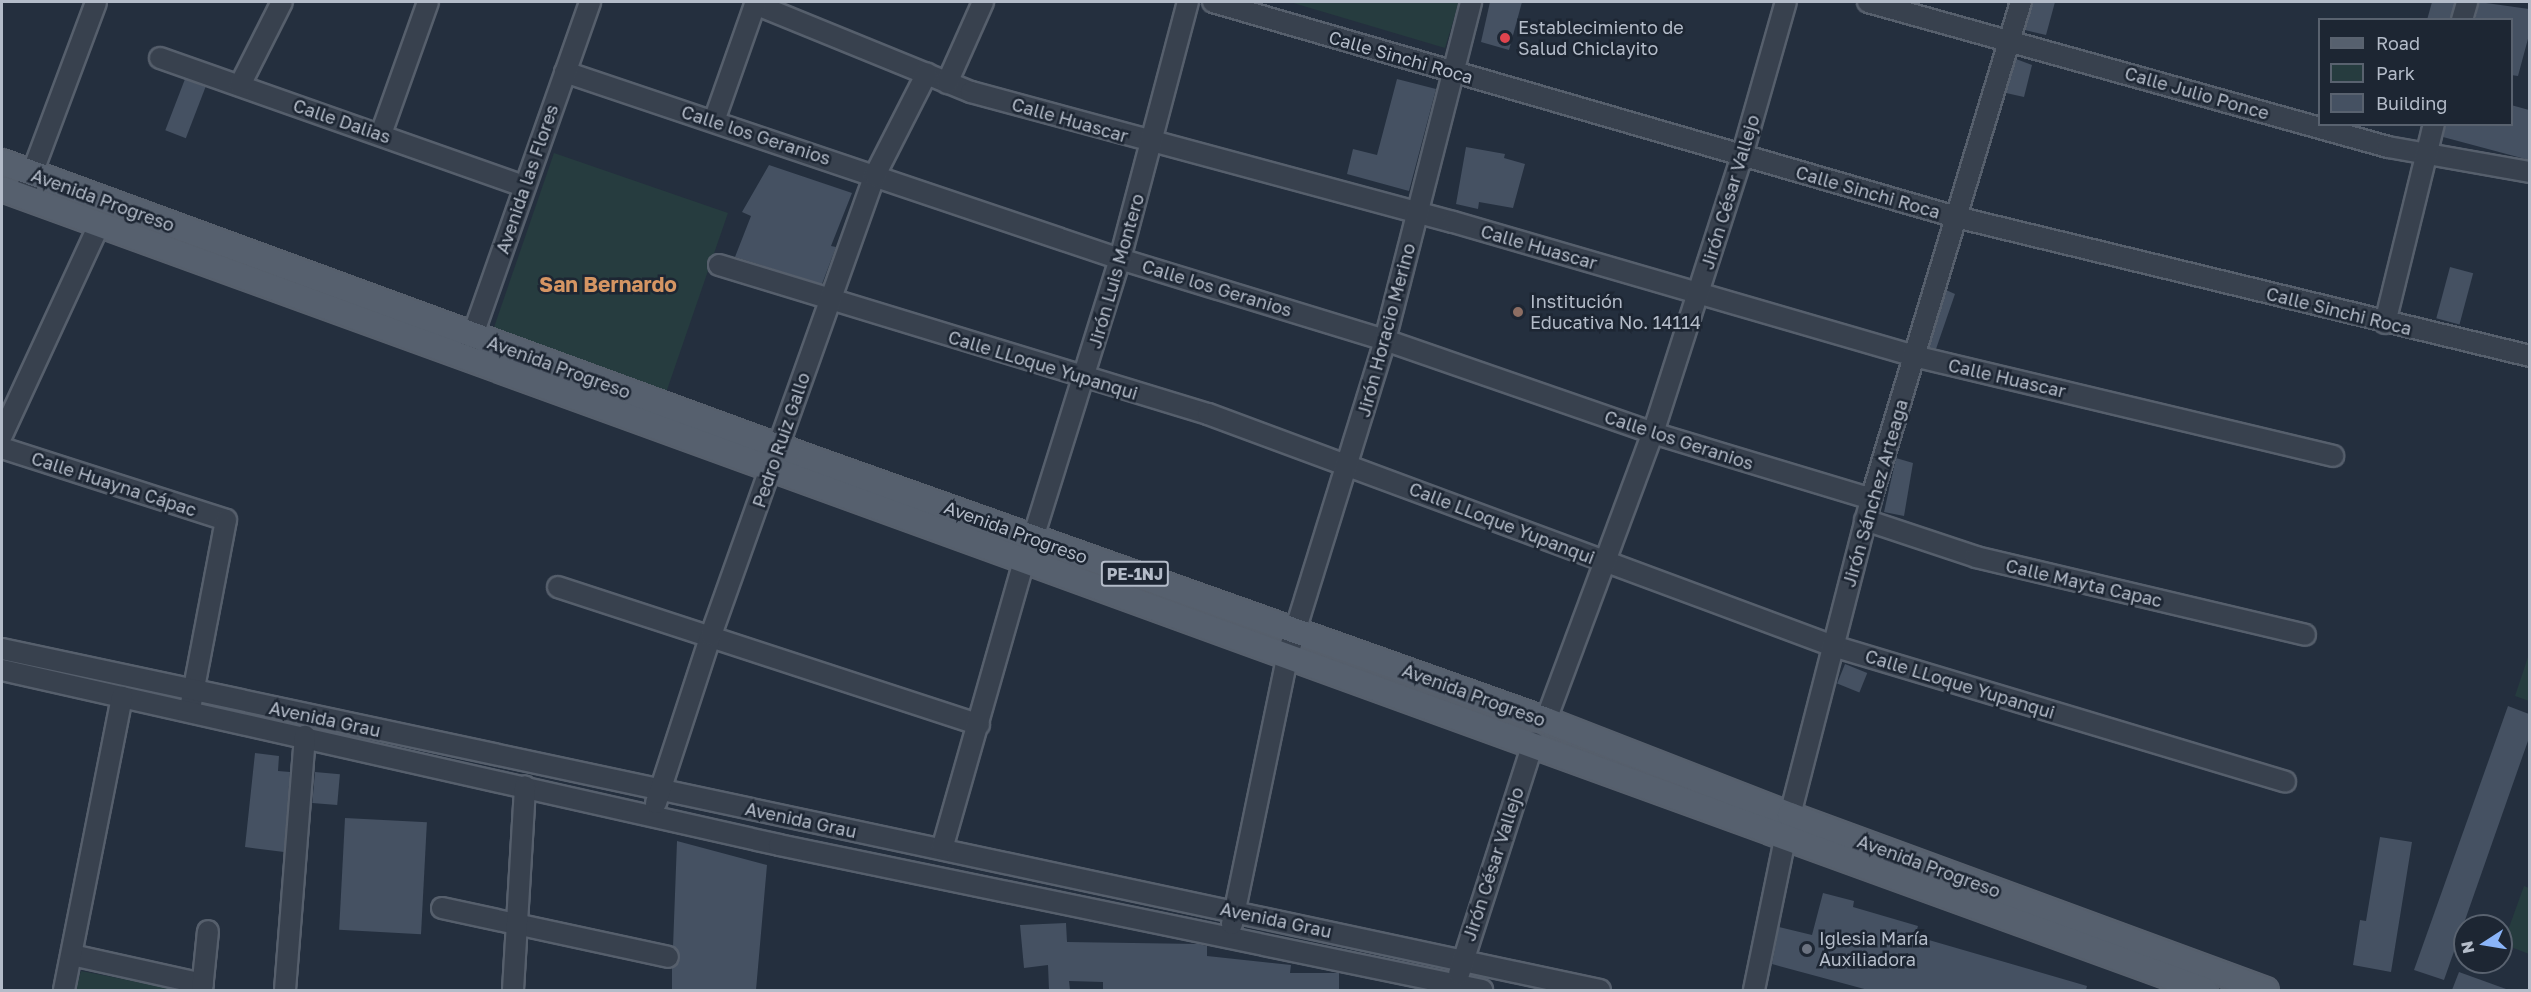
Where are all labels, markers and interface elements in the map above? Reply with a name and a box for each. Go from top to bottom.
place label: Establecimiento de Salud Chiclayito [1518,17,1684,60]
legend [2318,18,2513,126]
street label: Calle Sinchi Roca [1326,26,1476,88]
marker: Establecimiento de Salud Chiclayito [1496,29,1514,47]
text: Road [2376,32,2420,54]
street label: Calle Julio Ponce [2122,62,2272,124]
text: Park [2376,62,2415,84]
text: Building [2376,92,2447,114]
street label: Calle Huascar [1009,93,1131,147]
street label: Calle Dalias [290,94,394,148]
street label: Avenida las Flores [491,101,563,257]
street label: Calle los Geranios [679,101,833,169]
street label: Jirón César Vallejo [1696,112,1764,272]
street label: Calle Sinchi Roca [1793,161,1943,223]
street label: Avenida Progreso [28,164,178,236]
street label: Jirón Luis Montero [1084,191,1148,351]
street label: Calle Huascar [1478,220,1600,274]
street label: Jirón Horacio Merino [1352,241,1420,419]
street label: Calle los Geranios [1139,255,1295,321]
district label: San Bernardo [539,271,677,297]
street label: Calle Sinchi Roca [2264,282,2414,340]
place label: Institución Educativa No. 14114 [1530,291,1701,334]
marker: Institución Educativa No. 14114 [1511,305,1525,319]
street label: Calle LLoque Yupanqui [946,326,1140,404]
street label: Avenida Progreso [484,331,634,403]
street label: Calle Huascar [1946,354,2068,402]
street label: Pedro Ruiz Gallo [748,370,814,510]
street label: Jirón Sánchez Arteaga [1838,397,1912,589]
street label: Calle los Geranios [1602,406,1756,474]
street label: Calle Huayna Cápac [29,447,199,521]
street label: Calle LLoque Yupanqui [1406,478,1598,568]
street label: Avenida Progreso [941,496,1091,568]
street label: Calle Mayta Capac [2004,554,2164,612]
road number: PE-1NJ [1100,561,1170,587]
street label: Calle LLoque Yupanqui [1863,645,2057,723]
street label: Avenida Progreso [1399,659,1549,731]
street label: Avenida Grau [267,697,383,741]
street label: Jirón César Vallejo [1458,784,1528,944]
street label: Avenida Grau [743,798,859,842]
street label: Avenida Progreso [1854,830,2004,902]
street label: Avenida Grau [1218,898,1334,942]
north arrow [2453,914,2513,974]
place label: Iglesia María Auxiliadora [1819,928,1928,970]
text: N [2456,939,2478,955]
marker: Iglesia María Auxiliadora [1800,942,1814,956]

